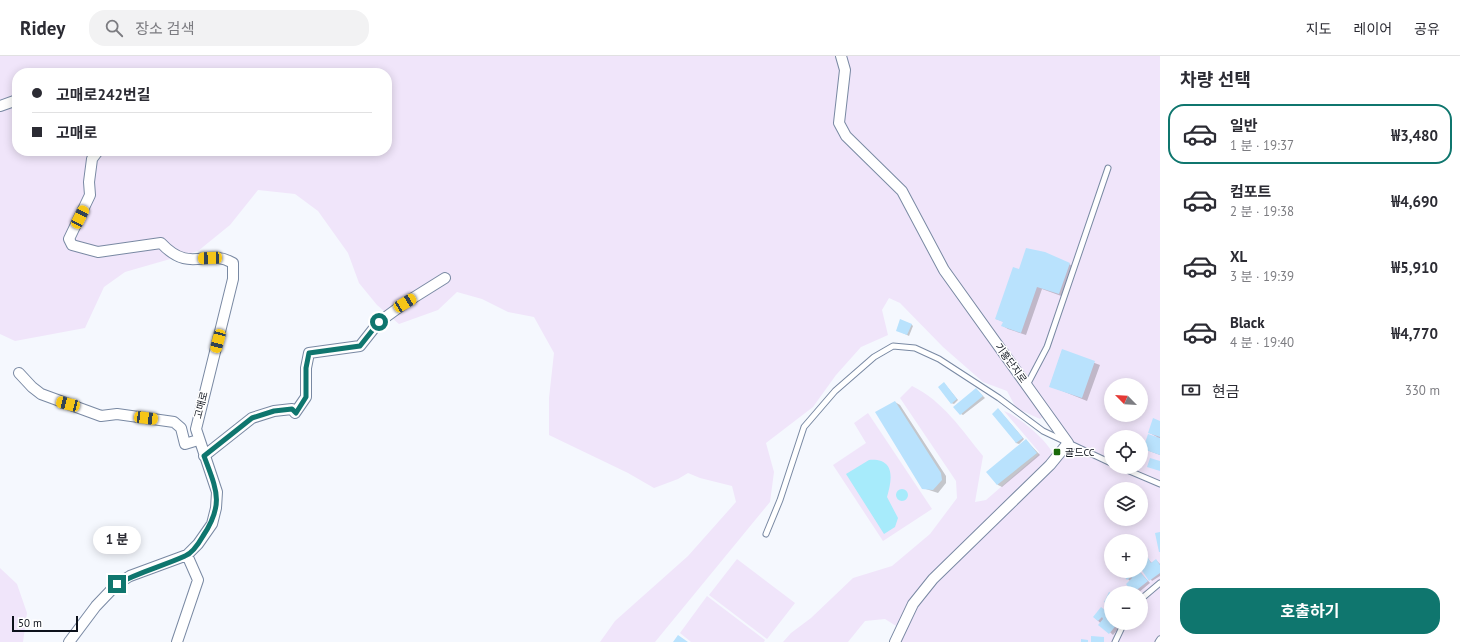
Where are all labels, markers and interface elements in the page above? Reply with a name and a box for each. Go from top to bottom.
search box [89,10,369,46]
text: Ridey [20,16,65,40]
icon: search [103,17,125,39]
text: 장소 검색 [135,19,194,38]
text: 지도 [1306,20,1332,38]
text: 레이어 [1354,20,1392,38]
text: 공유 [1414,20,1440,38]
text: 차량 선택 [1180,68,1251,91]
text: 고매로242번길 [56,85,151,104]
icon: car [1182,116,1218,152]
text: 일반 [1230,116,1258,135]
text: 고매로 [56,123,97,142]
text: ₩3,480 [1391,126,1438,145]
text: 1 분 · 19:37 [1230,137,1294,154]
icon: car [1182,182,1218,218]
text: 컴포트 [1230,182,1271,201]
text: ₩4,690 [1391,192,1438,211]
text: 2 분 · 19:38 [1230,203,1294,220]
car [69,204,91,230]
text: XL [1230,247,1247,266]
icon: car [1182,248,1218,284]
car [198,252,222,264]
text: ₩5,910 [1391,258,1438,277]
text: 3 분 · 19:39 [1230,268,1294,285]
car [392,292,418,314]
route start [370,313,388,331]
text: Black [1230,313,1265,332]
icon: car [1182,314,1218,350]
text: ₩4,770 [1391,324,1438,343]
car [209,328,227,354]
text: 4 분 · 19:40 [1230,334,1294,351]
street label: 기흥단지로 [992,341,1030,385]
north arrow [1104,378,1148,422]
map controls [1104,378,1148,630]
icon: cash [1180,379,1202,401]
text: 현금 [1212,382,1240,401]
text: 330 m [1405,382,1440,399]
street label: 고매로 [191,390,211,420]
car [55,395,81,413]
car [133,411,159,425]
button: locate [1104,430,1148,474]
place label: 골드CC [1065,446,1095,459]
marker: 골드CC [1052,447,1062,457]
button: layers [1104,482,1148,526]
callout: 1 분 [93,526,141,554]
text: 1 분 [106,531,128,548]
button: + [1104,534,1148,578]
route end [108,575,126,593]
button: − [1104,586,1148,630]
button: 호출하기 [1180,588,1440,634]
scale bar [12,614,78,633]
text: 50 m [18,616,42,630]

